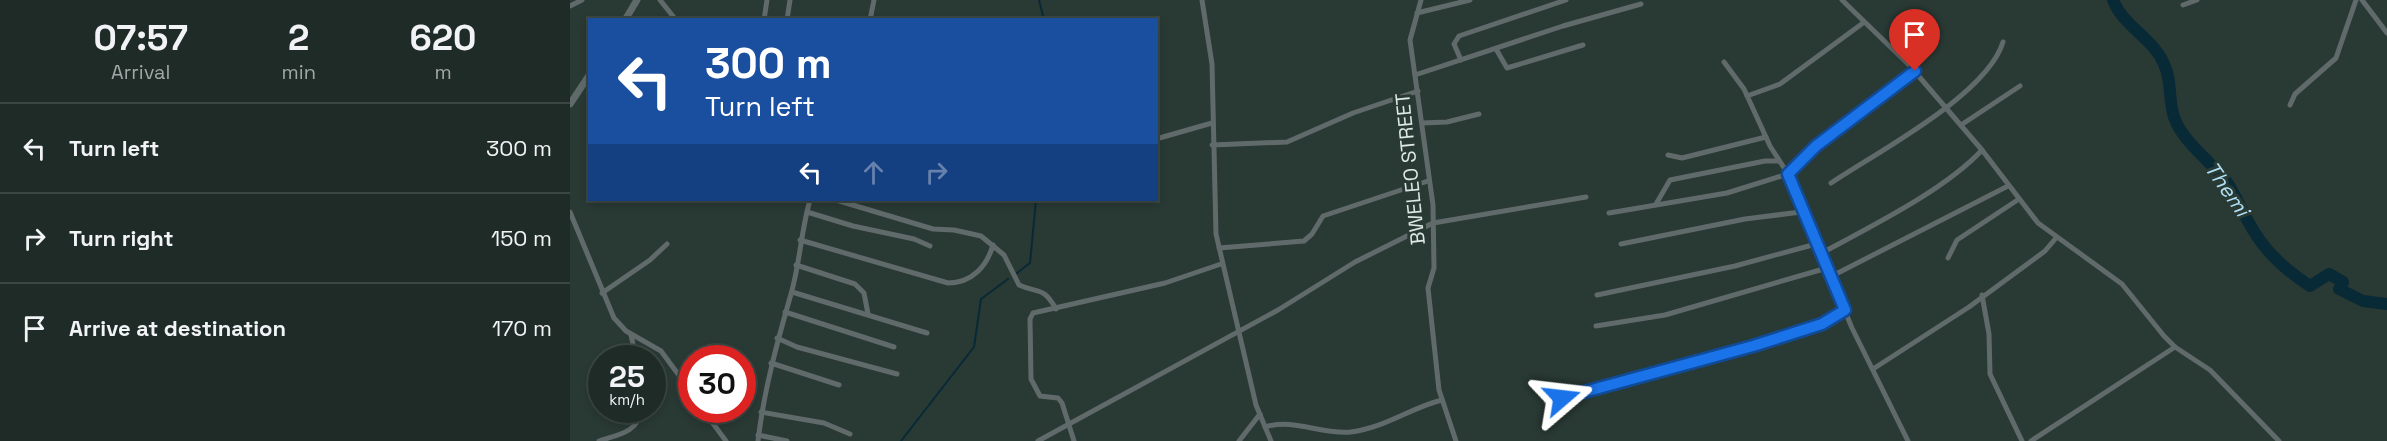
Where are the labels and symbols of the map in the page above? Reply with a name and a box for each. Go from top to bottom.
pin [1889,9,1940,71]
street label: BWELEO STREET [1389,91,1431,246]
water label: Themi [2199,156,2258,224]
speed limit sign: 30 [678,345,756,423]
position arrow [1530,366,1594,430]

